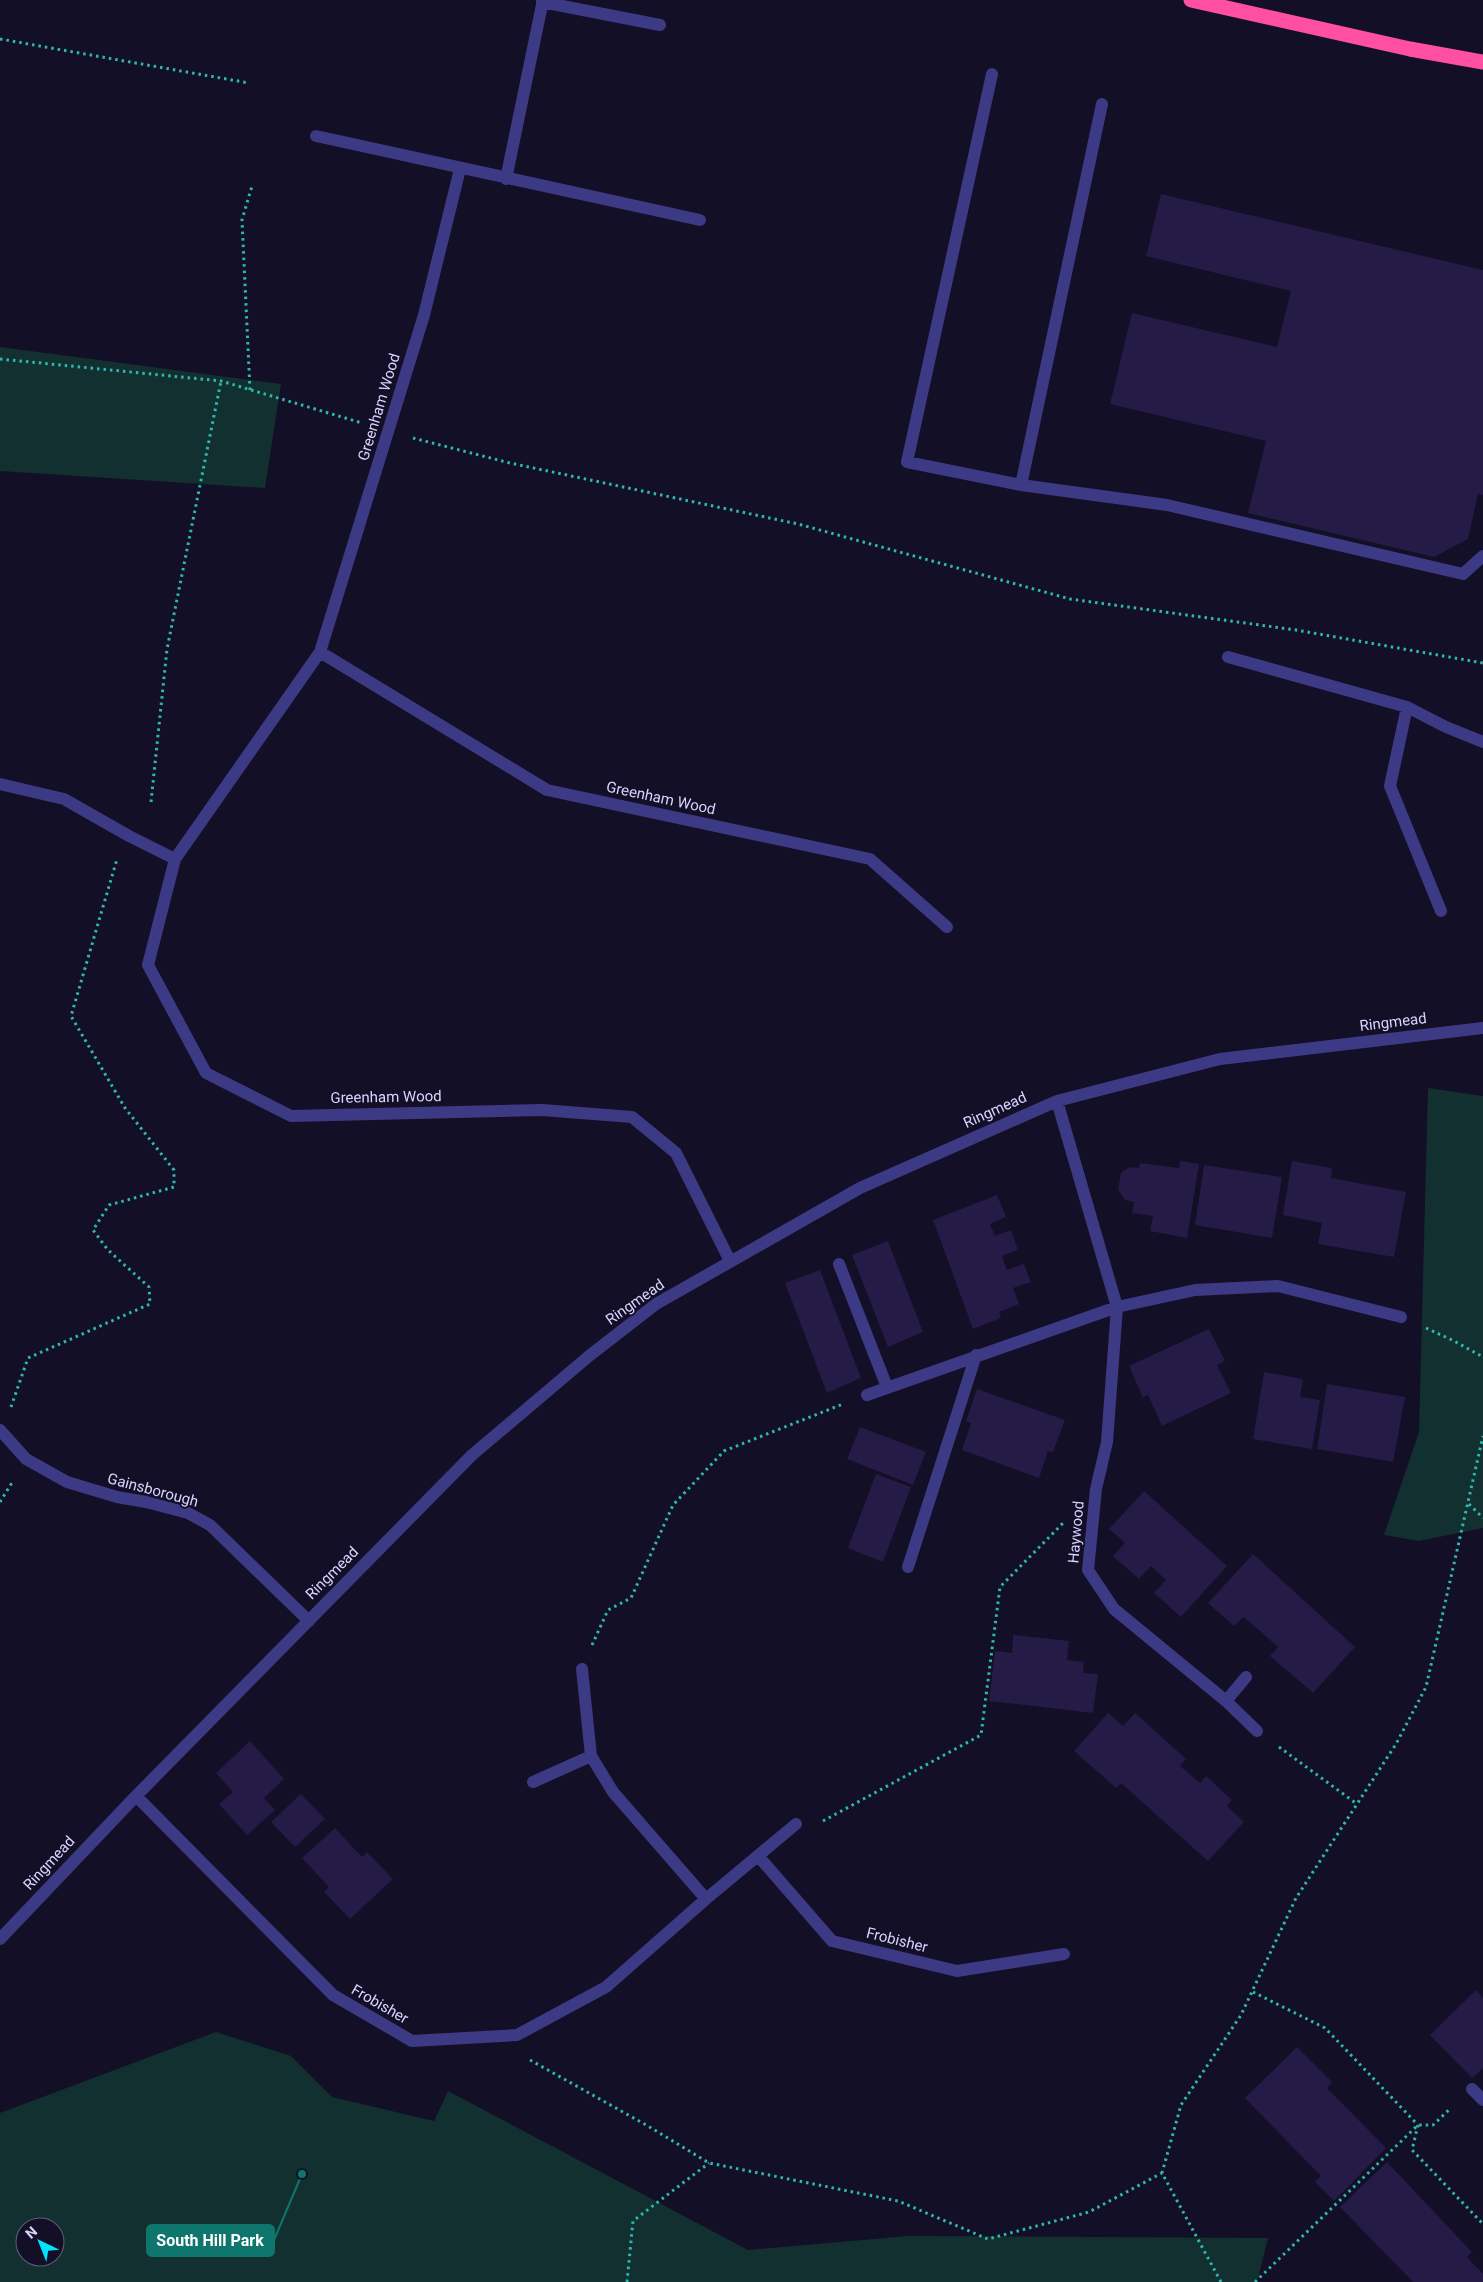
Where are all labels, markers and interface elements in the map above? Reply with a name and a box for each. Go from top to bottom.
street label: Greenham Wood [354,351,404,463]
street label: Greenham Wood [605,778,717,818]
street label: Ringmead [1358,1009,1428,1035]
street label: Greenham Wood [330,1087,442,1107]
street label: Ringmead [961,1088,1029,1132]
street label: Ringmead [602,1275,668,1329]
street label: Gainsborough [106,1469,200,1511]
street label: Haywood [1064,1500,1088,1564]
street label: Ringmead [302,1543,362,1603]
street label: Ringmead [19,1832,79,1894]
street label: Frobisher [864,1924,930,1956]
street label: Frobisher [348,1981,412,2027]
north arrow [15,2217,65,2267]
text: N [22,2223,40,2242]
callout: South Hill Park [147,2225,274,2256]
text: South Hill Park [156,2231,264,2250]

